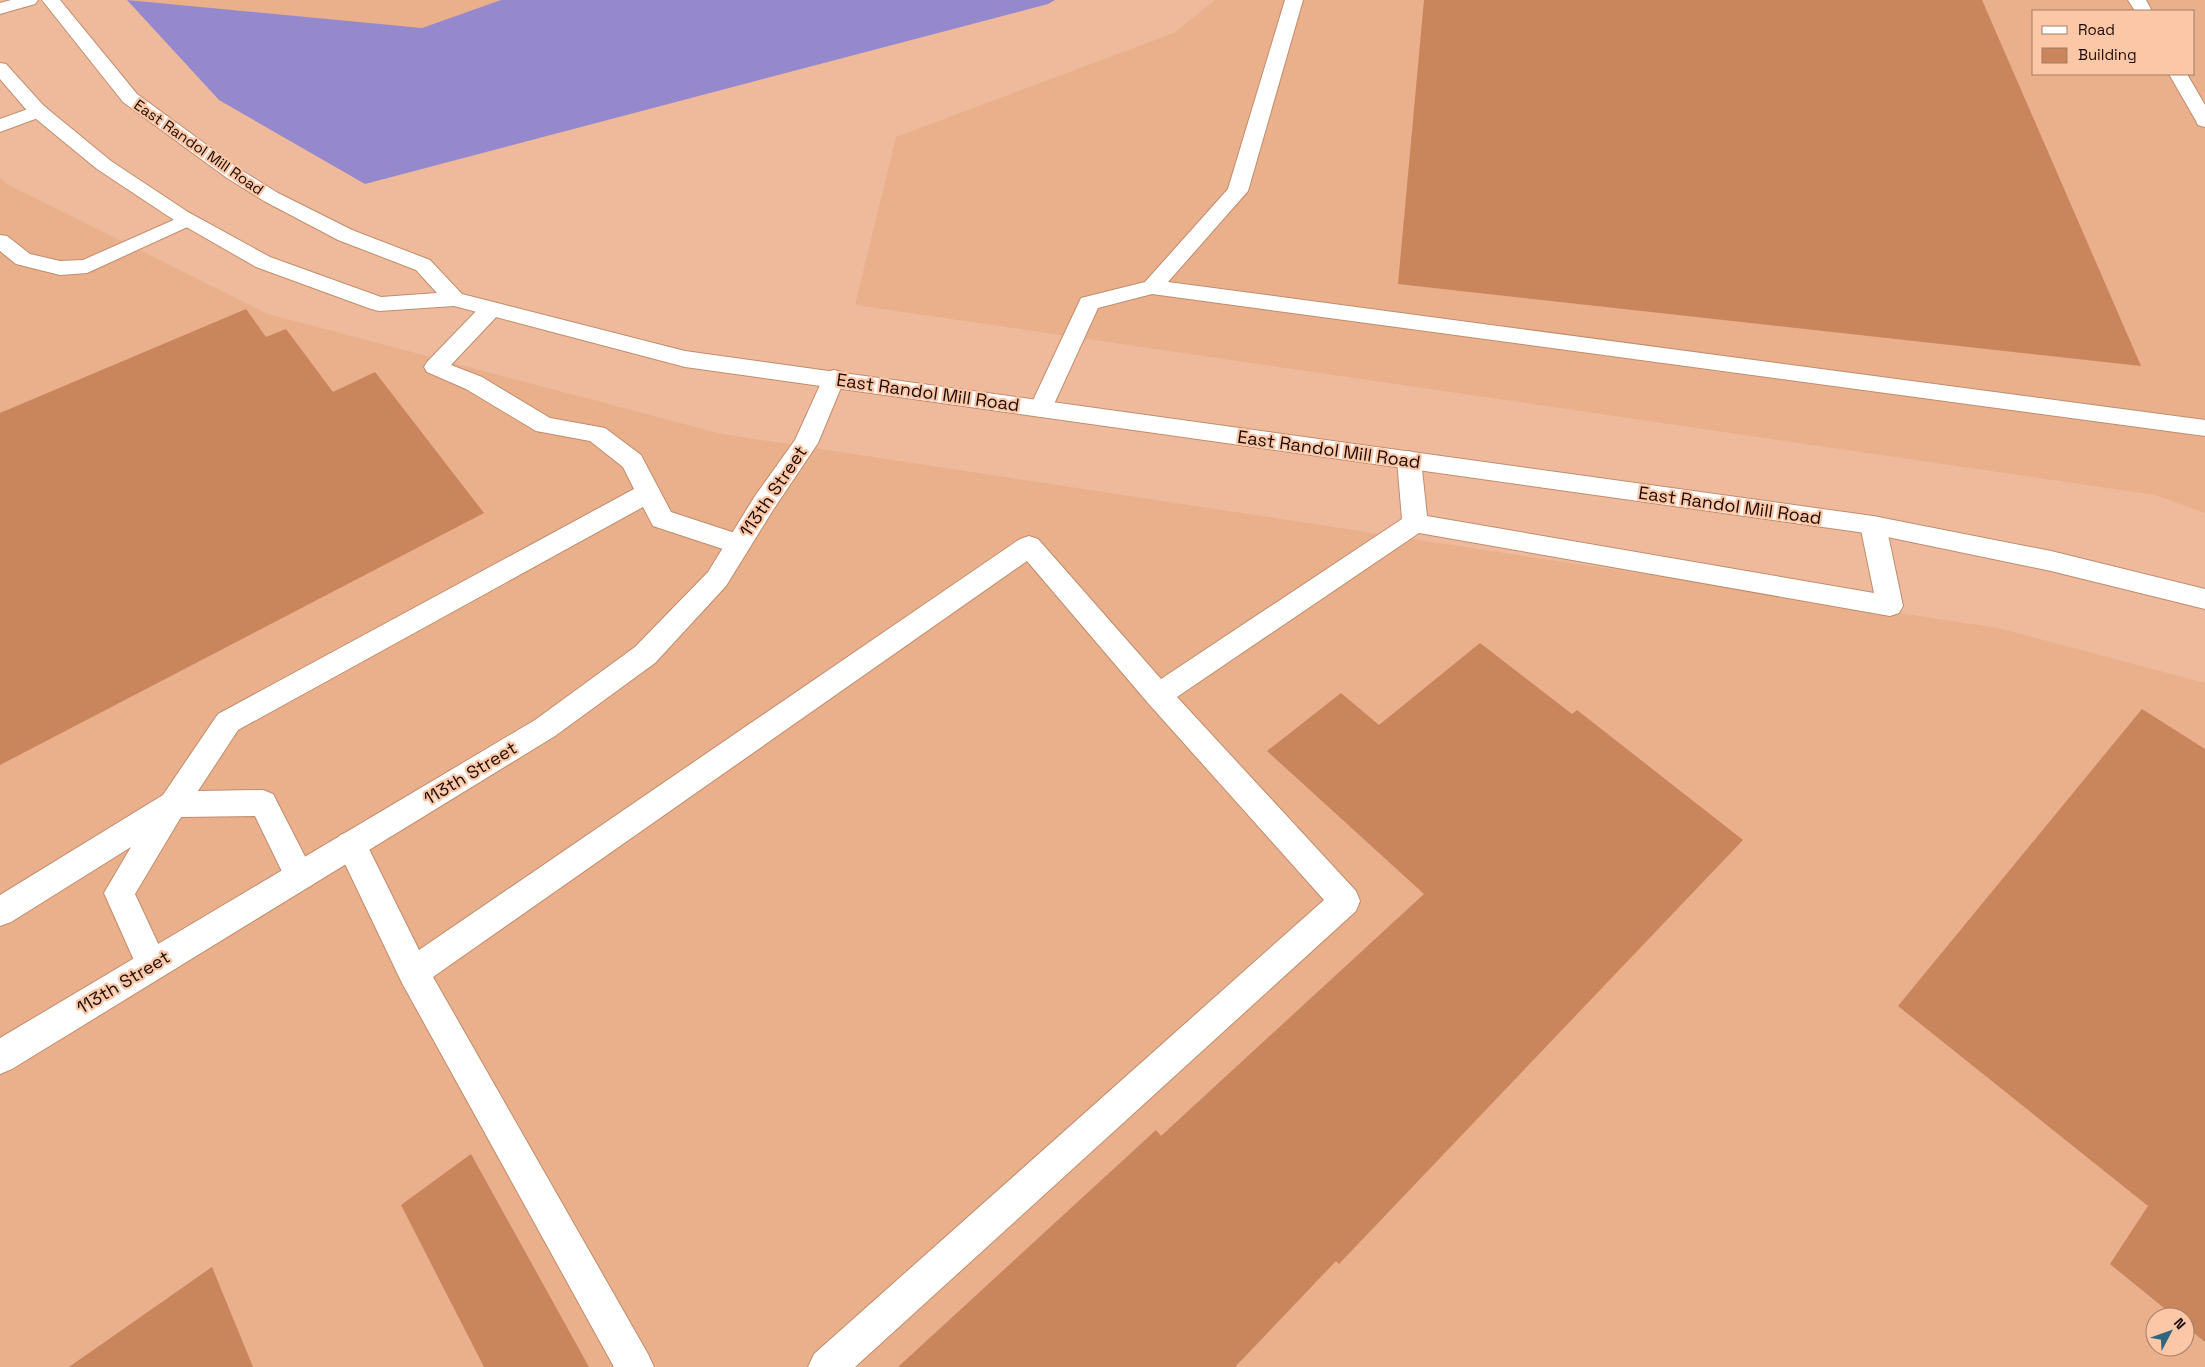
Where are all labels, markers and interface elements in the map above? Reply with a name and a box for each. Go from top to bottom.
legend [2032,10,2195,75]
text: Road [2078,20,2115,39]
text: Building [2078,45,2137,64]
street label: East Randol Mill Road [131,95,267,199]
street label: East Randol Mill Road [835,368,1021,416]
street label: East Randol Mill Road [1236,425,1422,473]
street label: 113th Street [734,441,812,541]
street label: East Randol Mill Road [1637,481,1823,529]
street label: 113th Street [419,736,521,810]
street label: 113th Street [72,945,174,1019]
north arrow [2145,1307,2195,1357]
text: N [2170,1314,2190,1333]

